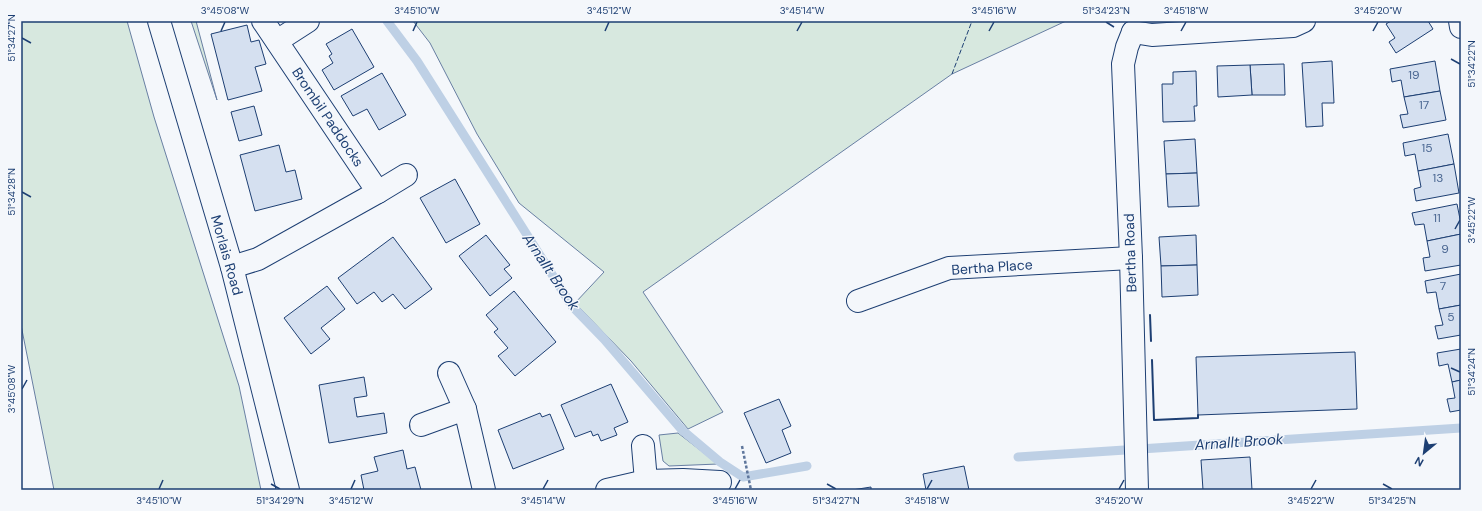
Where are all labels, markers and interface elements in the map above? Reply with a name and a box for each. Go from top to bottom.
text: 3°45'08"W [201,4,250,17]
text: 3°45'10"W [394,4,440,17]
text: 3°45'12"W [587,4,632,17]
text: 3°45'14"W [780,4,825,17]
text: 3°45'16"W [972,4,1017,17]
text: 51°34'23"N [1082,4,1130,17]
text: 3°45'18"W [1164,4,1209,17]
text: 3°45'20"W [1354,4,1402,17]
text: 51°34'27"N [5,14,18,62]
text: 51°34'22"N [1465,40,1478,88]
street label: Brombil Paddocks [288,64,368,170]
house number: 19 [1408,67,1420,83]
house number: 17 [1419,97,1429,113]
house number: 15 [1421,140,1433,156]
text: 51°34'28"N [5,168,18,216]
house number: 13 [1433,170,1443,186]
text: 3°45'22"W [1465,196,1478,244]
house number: 11 [1433,210,1441,226]
street label: Morlais Road [207,213,247,297]
street label: Bertha Road [1120,213,1140,293]
water label: Arnallt Brook [517,229,584,315]
house number: 9 [1441,241,1449,257]
street label: Bertha Place [951,255,1033,279]
house number: 7 [1440,278,1446,294]
house number: 5 [1447,309,1455,325]
text: 51°34'24"N [1465,348,1478,396]
text: 3°45'08"W [5,364,18,413]
water label: Arnallt Brook [1193,429,1284,455]
north arrow [1404,433,1444,473]
text: N [1412,454,1426,470]
text: 3°45'10"W [136,494,182,507]
text: 51°34'29"N [256,494,304,507]
text: 3°45'12"W [329,494,374,507]
text: 3°45'14"W [521,494,566,507]
text: 3°45'16"W [713,494,758,507]
text: 51°34'27"N [812,494,860,507]
text: 3°45'18"W [905,494,950,507]
text: 3°45'20"W [1095,494,1143,507]
text: 3°45'22"W [1287,494,1335,507]
text: 51°34'25"N [1368,494,1416,507]

